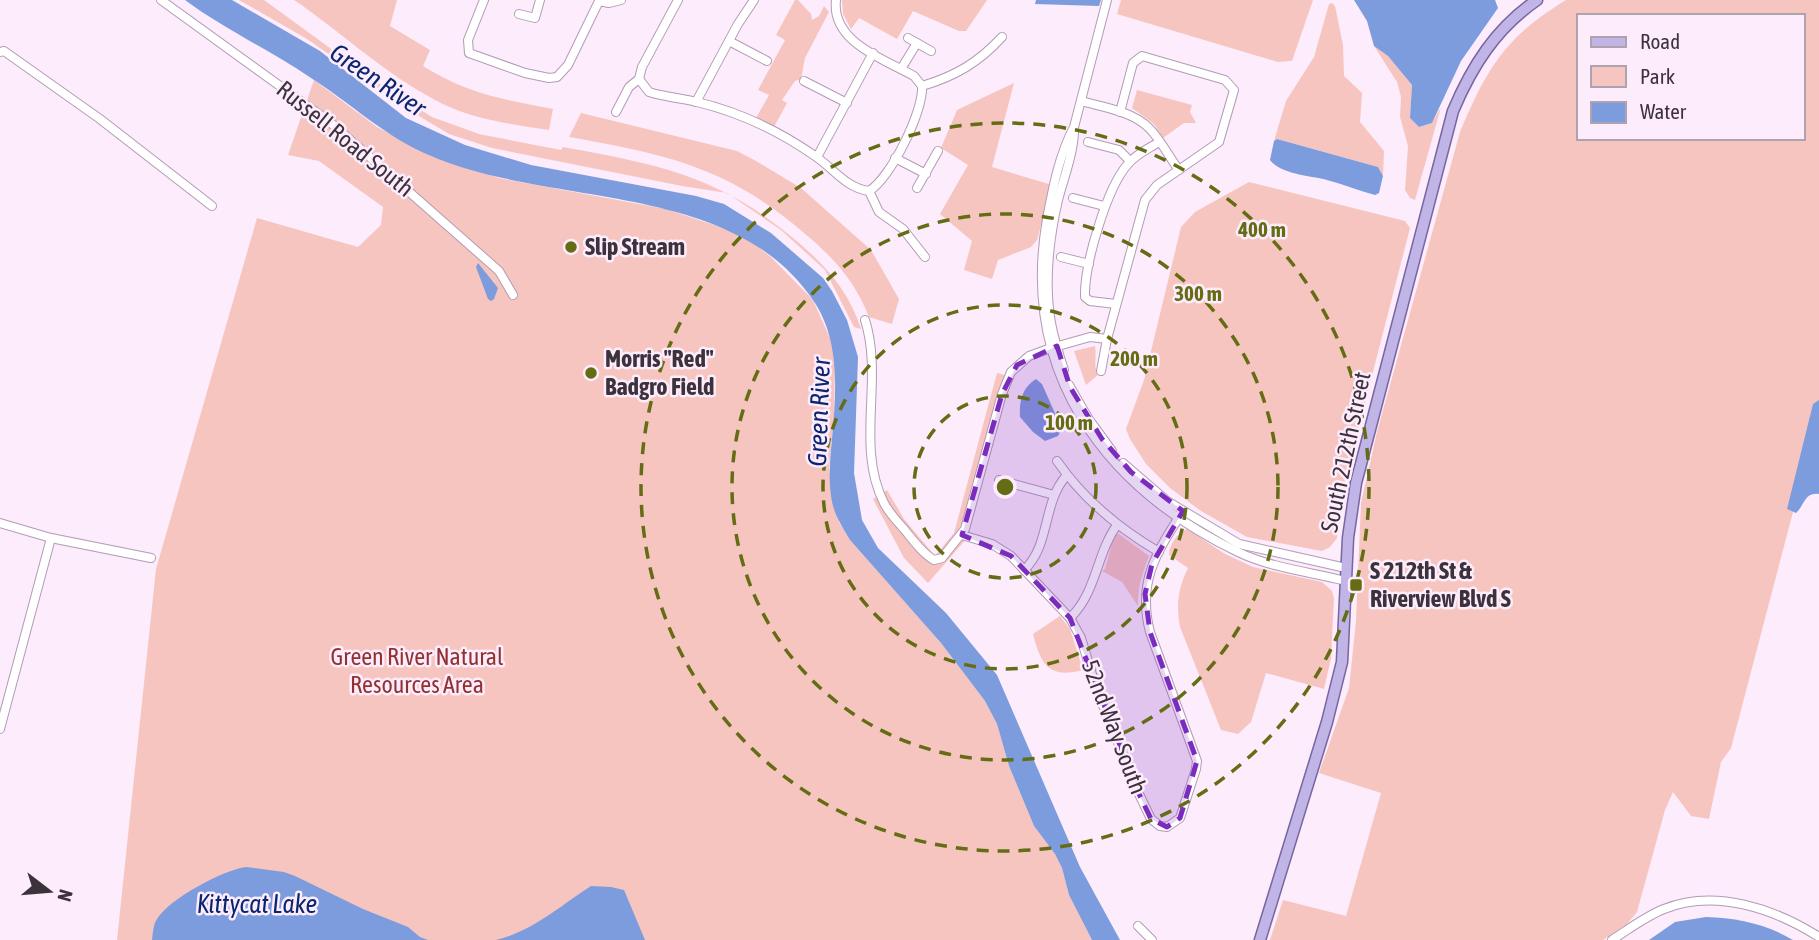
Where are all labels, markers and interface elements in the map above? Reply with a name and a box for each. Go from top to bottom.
legend [1577,14,1805,140]
text: Road [1640,29,1680,53]
water label: Green River [324,37,433,124]
text: Park [1640,64,1675,88]
street label: Russell Road South [272,75,419,202]
text: Water [1640,99,1687,123]
text: 400 m [1237,217,1286,241]
place label: Slip Stream [585,233,685,260]
marker: Slip Stream [563,239,579,255]
text: 300 m [1174,281,1222,305]
place label: Morris "Red" Badgro Field [605,345,714,400]
text: 200 m [1110,346,1158,370]
water label: Green River [802,356,836,467]
marker: Morris "Red" Badgro Field [583,365,599,381]
street label: South 212th Street [1315,369,1376,534]
text: 100 m [1045,410,1093,434]
centre of rings [993,475,1017,499]
place label: S 212th St & Riverview Blvd S [1370,557,1511,612]
marker: S 212th St & Riverview Blvd S [1348,577,1364,593]
park label: Green River Natural Resources Area [331,643,504,698]
street label: 52nd Way South [1077,656,1152,798]
north arrow [14,856,84,926]
text: N [53,887,77,904]
water label: Kittycat Lake [197,889,317,919]

